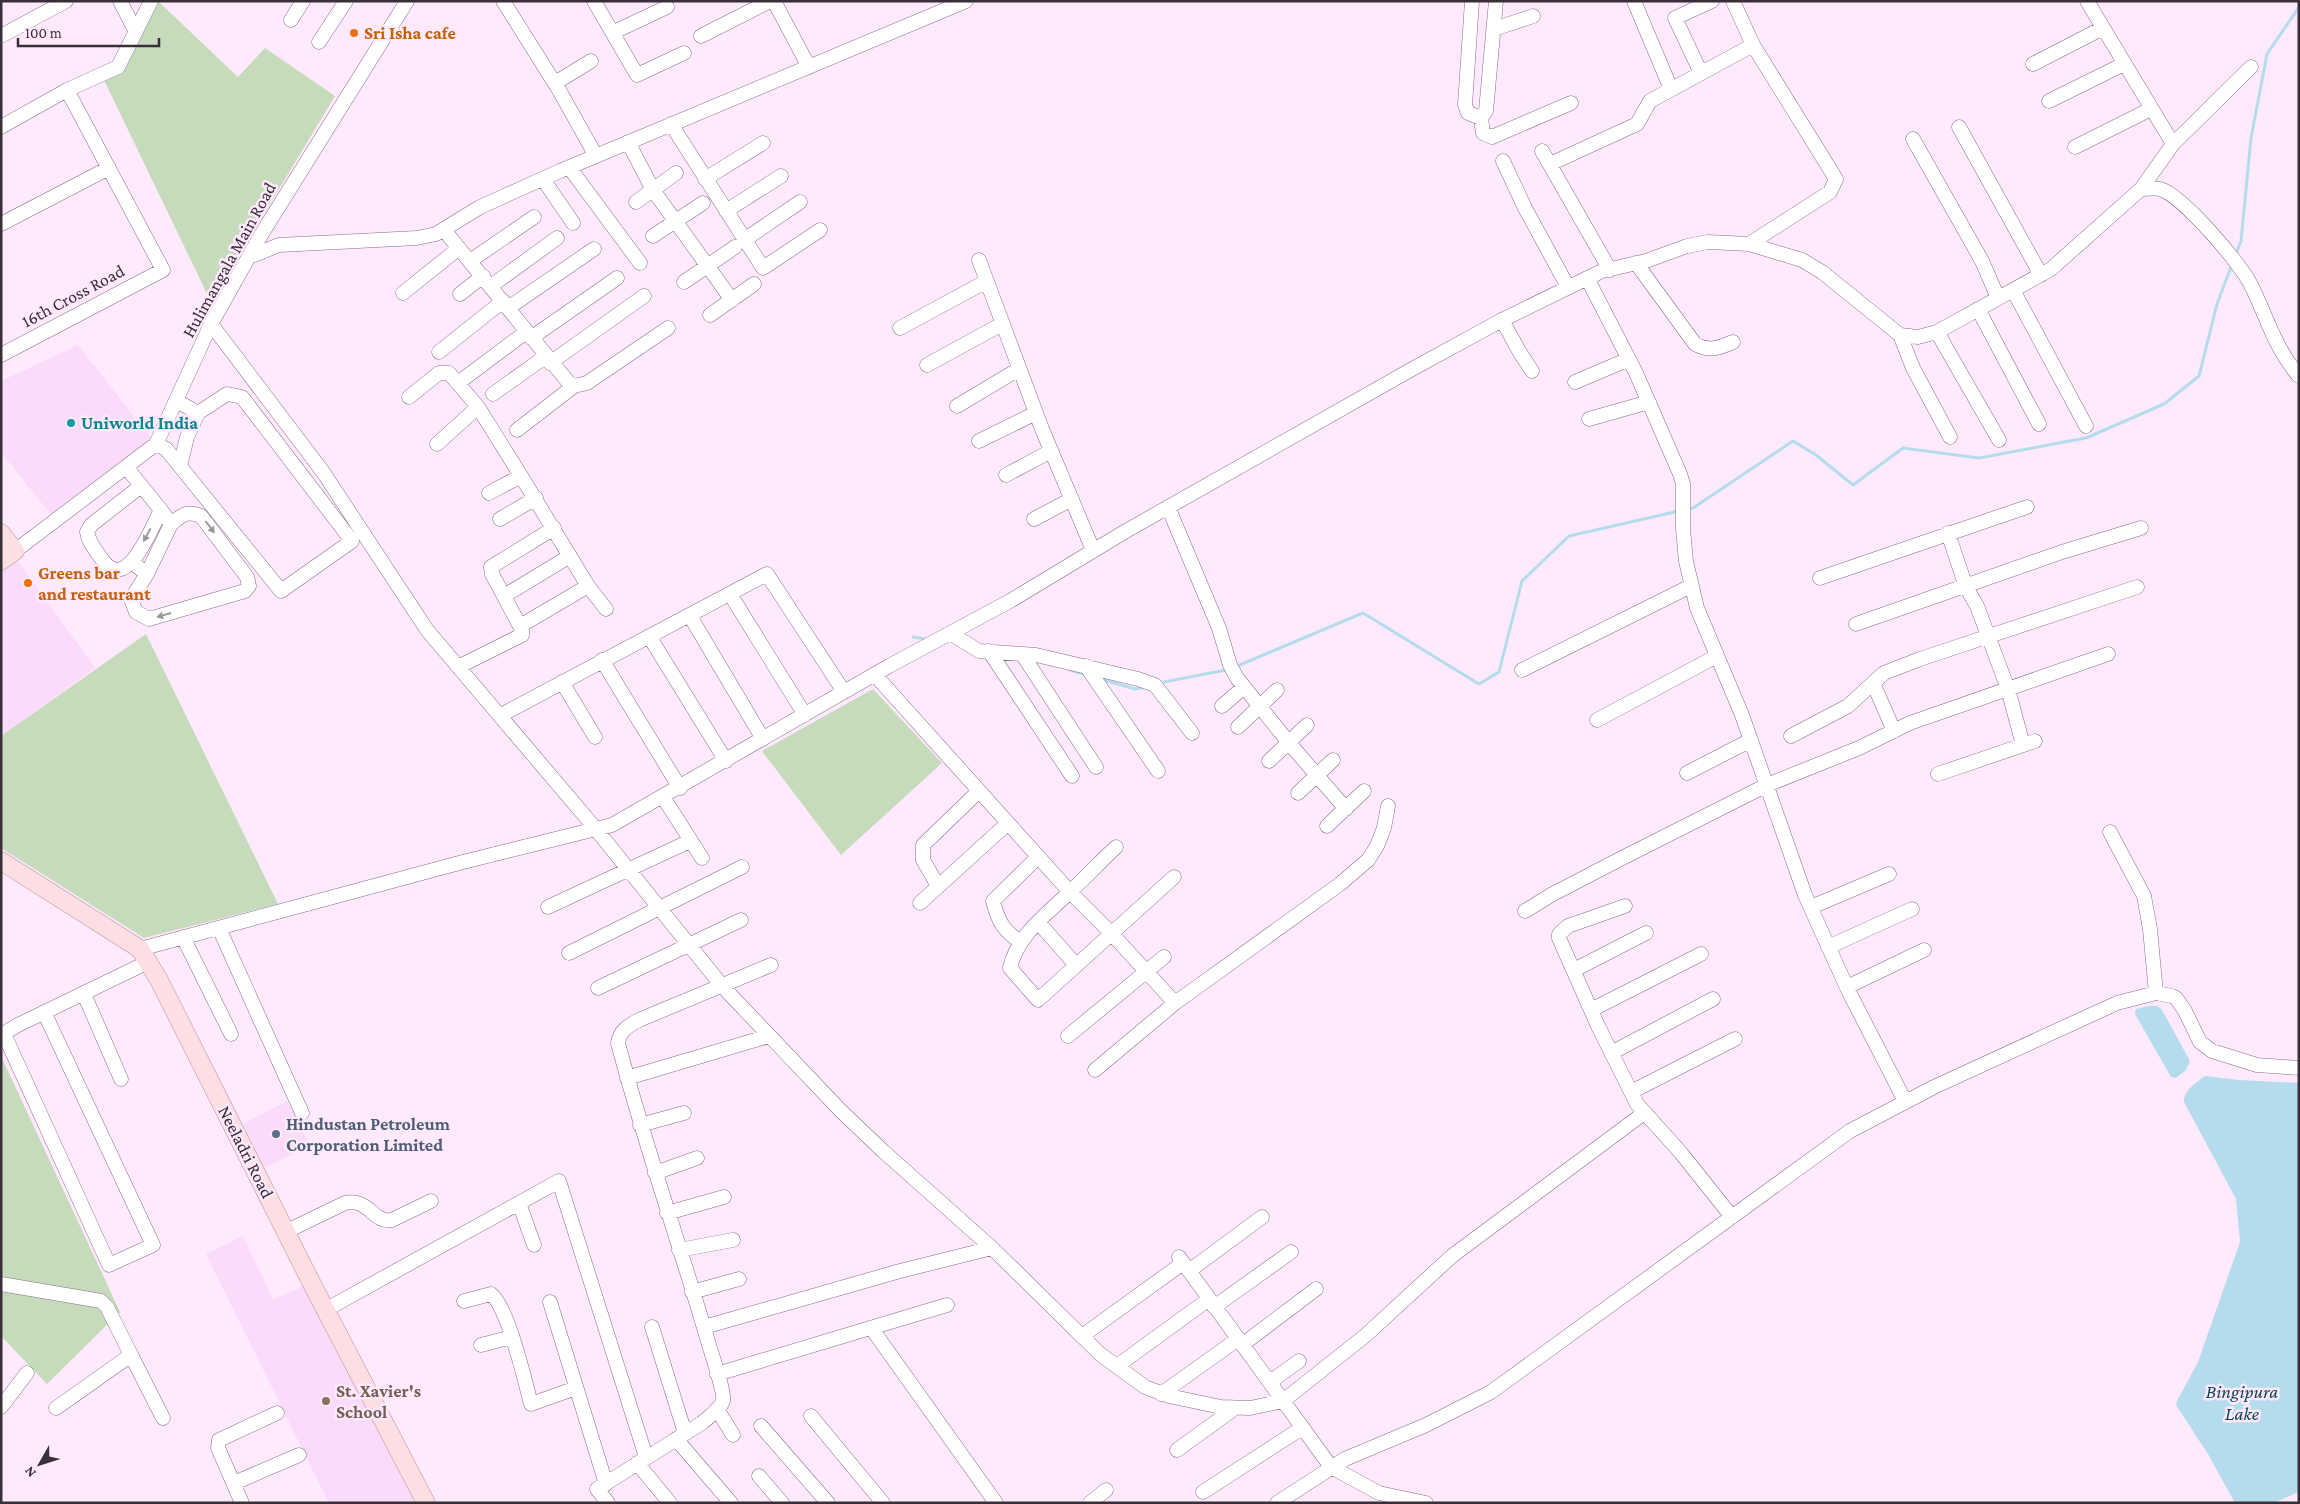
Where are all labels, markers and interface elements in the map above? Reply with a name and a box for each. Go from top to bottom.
scale bar [18,15,159,47]
place label: Sri Isha cafe [364,23,456,43]
text: 100 m [25,25,62,41]
marker: Sri Isha cafe [348,27,360,39]
street label: Hulimangala Main Road [178,179,280,341]
street label: 16th Cross Road [18,260,128,331]
place label: Uniworld India [81,413,198,433]
marker: Uniworld India [65,417,77,429]
one-way arrow [204,520,215,533]
one-way arrow [143,528,152,542]
place label: Greens bar and restaurant [38,563,151,604]
marker: Greens bar and restaurant [22,577,34,589]
one-way arrow [156,612,171,620]
street label: Neeladri Road [214,1102,278,1202]
place label: Hindustan Petroleum Corporation Limited [286,1114,451,1155]
marker: Hindustan Petroleum Corporation Limited [270,1128,282,1140]
place label: St. Xavier's School [336,1381,421,1422]
water label: Bingipura Lake [2206,1381,2278,1424]
marker: St. Xavier's School [320,1395,332,1407]
north arrow [15,1439,65,1489]
text: N [20,1463,39,1481]

